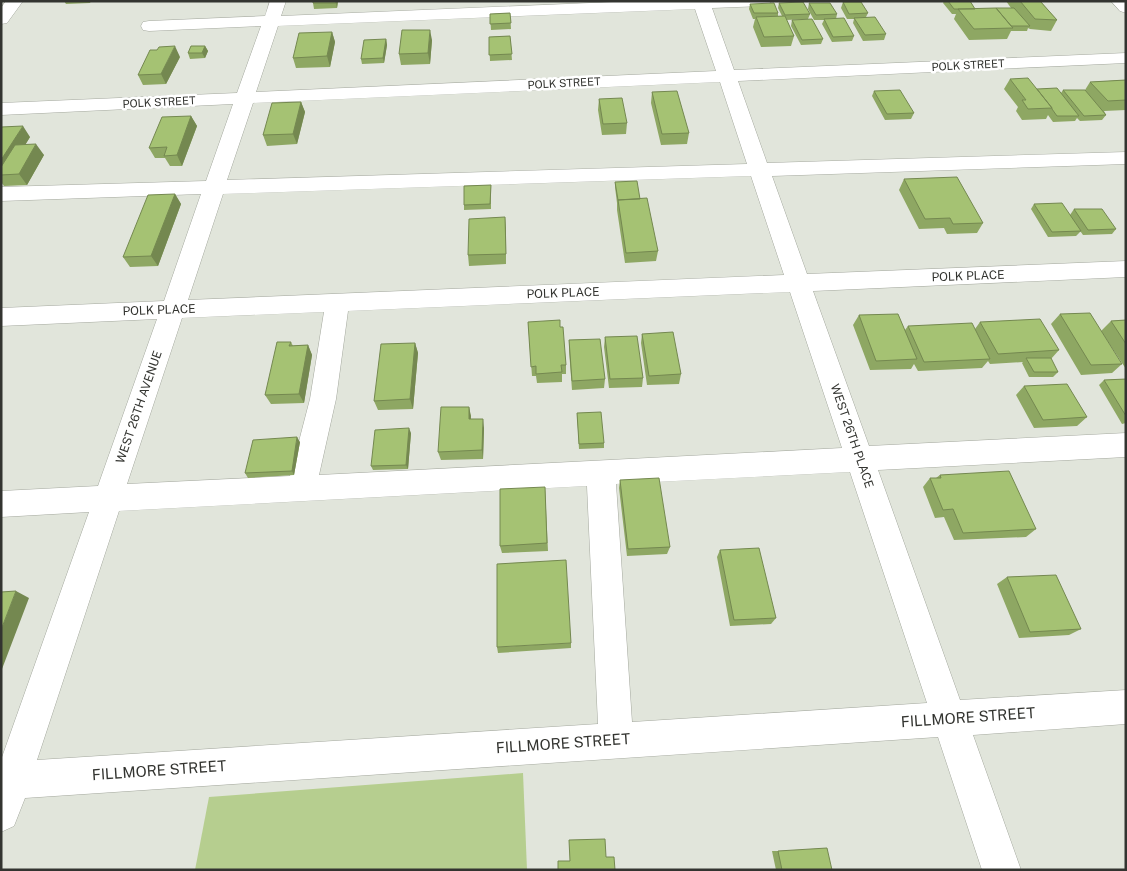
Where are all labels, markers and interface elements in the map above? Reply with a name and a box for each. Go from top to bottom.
street label: POLK STREET [931,57,1005,73]
street label: POLK STREET [527,75,601,91]
street label: POLK STREET [122,94,196,110]
street label: POLK PLACE [931,268,1005,284]
street label: POLK PLACE [526,285,600,301]
street label: POLK PLACE [122,302,196,318]
street label: WEST 26TH AVENUE [113,349,165,465]
street label: WEST 26TH PLACE [828,382,876,490]
street label: FILLMORE STREET [900,704,1036,730]
street label: FILLMORE STREET [495,730,631,756]
street label: FILLMORE STREET [91,757,227,783]

